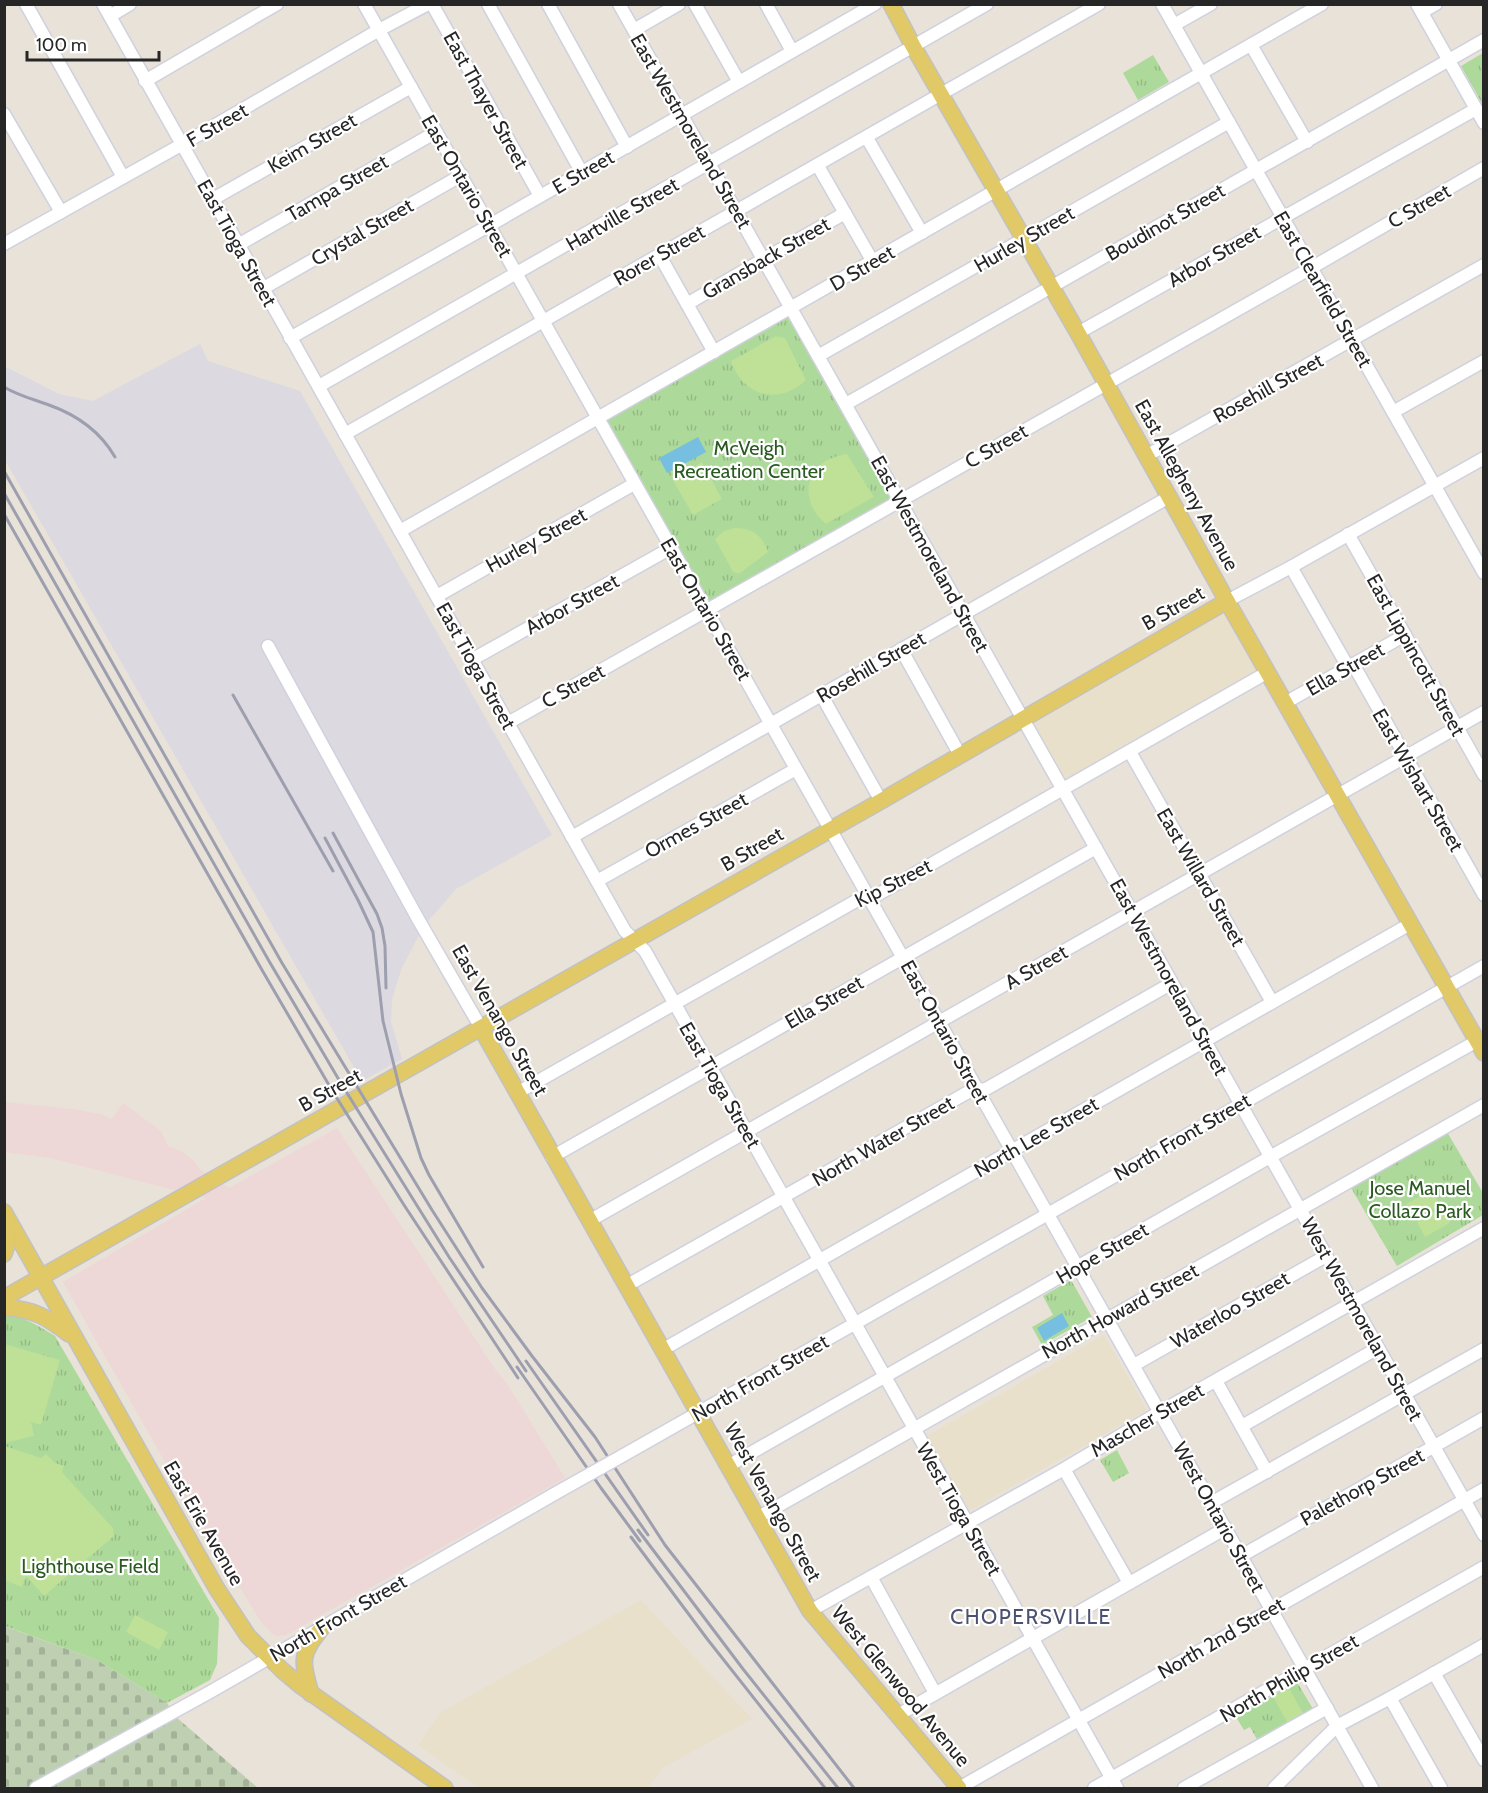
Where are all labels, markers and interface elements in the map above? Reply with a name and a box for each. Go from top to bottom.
scale bar [27,24,159,62]
street label: East Thayer Street [438,27,534,173]
street label: East Westmoreland Street [625,29,757,233]
text: 100 m [36,34,87,56]
street label: F Street [182,98,252,152]
street label: Keim Street [263,108,361,178]
street label: East Ontario Street [417,111,518,262]
street label: E Street [548,145,618,199]
street label: Tampa Street [282,149,392,227]
street label: Hartville Street [561,172,683,256]
street label: East Tioga Street [192,175,282,311]
street label: Boudinot Street [1101,178,1229,266]
street label: C Street [1383,178,1455,233]
street label: Crystal Street [307,193,417,271]
street label: Hurley Street [970,201,1078,277]
street label: East Clearfield Street [1269,207,1378,371]
street label: Gransback Street [698,212,834,304]
street label: Rorer Street [609,219,709,291]
street label: Arbor Street [1163,220,1265,292]
street label: D Street [825,240,899,296]
street label: Rosehill Street [1209,348,1327,428]
street label: East Allegheny Avenue [1130,395,1244,575]
street label: C Street [960,418,1032,473]
park label: McVeigh Recreation Center [674,436,825,483]
street label: East Westmoreland Street [866,452,994,657]
street label: Hurley Street [481,502,591,578]
street label: East Ontario Street [656,534,757,685]
street label: Arbor Street [521,568,623,639]
street label: East Lippincott Street [1362,570,1471,740]
street label: B Street [1138,581,1209,635]
street label: East Tioga Street [431,598,521,734]
street label: Rosehill Street [812,626,930,708]
street label: Ella Street [1302,637,1388,701]
street label: C Street [537,659,609,713]
street label: East Wishart Street [1367,704,1469,856]
street label: Ormes Street [641,787,752,863]
street label: East Willard Street [1152,804,1250,950]
street label: B Street [717,822,788,876]
street label: Kip Street [851,853,936,913]
street label: East Westmoreland Street [1105,875,1233,1080]
street label: A Street [1000,939,1072,994]
street label: East Venango Street [447,940,553,1100]
street label: East Ontario Street [896,956,994,1108]
street label: Ella Street [781,970,867,1034]
street label: East Tioga Street [674,1018,766,1152]
street label: B Street [295,1063,366,1117]
street label: North Front Street [1110,1088,1255,1186]
street label: North Water Street [808,1091,958,1191]
street label: North Lee Street [970,1092,1103,1182]
park label: Jose Manuel Collazo Park [1368,1176,1471,1223]
street label: West Westmoreland Street [1296,1213,1428,1425]
street label: Hope Street [1052,1217,1152,1289]
street label: North Howard Street [1038,1258,1203,1364]
street label: Waterloo Street [1166,1266,1294,1354]
street label: North Front Street [688,1329,833,1427]
street label: Mascher Street [1086,1378,1208,1462]
street label: West Venango Street [719,1418,827,1586]
street label: West Tioga Street [911,1438,1007,1580]
street label: West Ontario Street [1168,1438,1270,1597]
street label: Palethorp Street [1296,1443,1428,1531]
street label: East Erie Avenue [159,1456,249,1590]
park label: Lighthouse Field [21,1554,159,1578]
street label: North Front Street [266,1569,411,1667]
street label: North 2nd Street [1154,1592,1289,1684]
street label: West Glenwood Avenue [827,1601,975,1771]
district label: CHOPERSVILLE [950,1604,1112,1629]
street label: North Philip Street [1216,1629,1363,1727]

